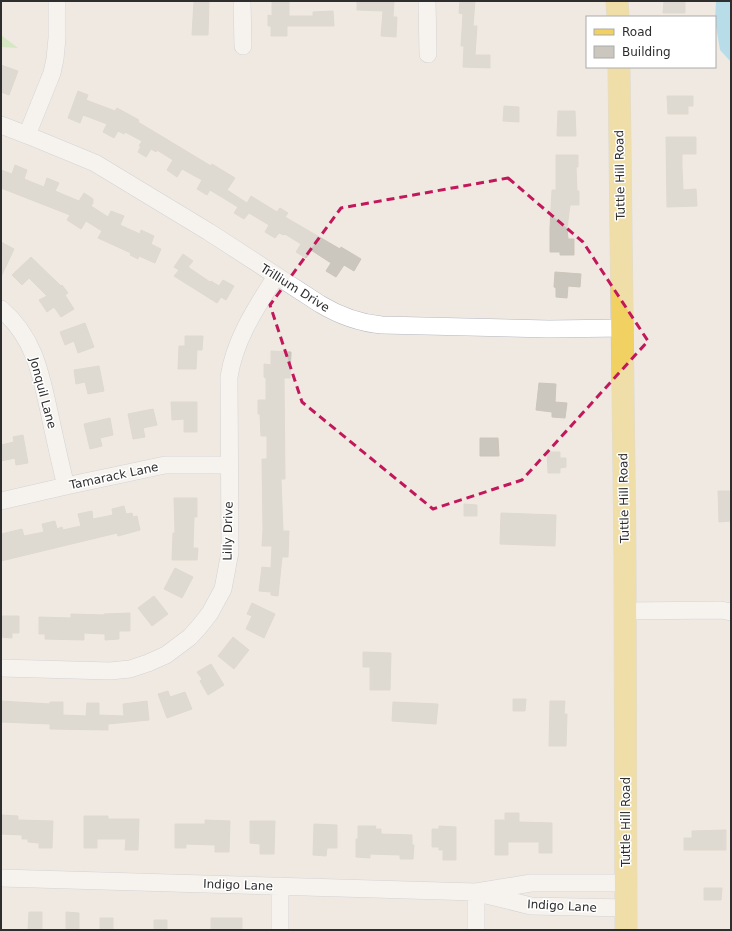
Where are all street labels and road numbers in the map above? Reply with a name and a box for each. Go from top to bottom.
street label: Tuttle Hill Road [612,130,628,221]
street label: Trillium Drive [257,261,332,315]
street label: Jonquil Lane [27,355,59,430]
street label: Tuttle Hill Road [616,453,632,544]
street label: Tamarack Lane [67,460,160,492]
street label: Lilly Drive [220,501,236,561]
street label: Tuttle Hill Road [619,777,633,868]
street label: Indigo Lane [203,877,273,893]
street label: Indigo Lane [527,897,597,915]

